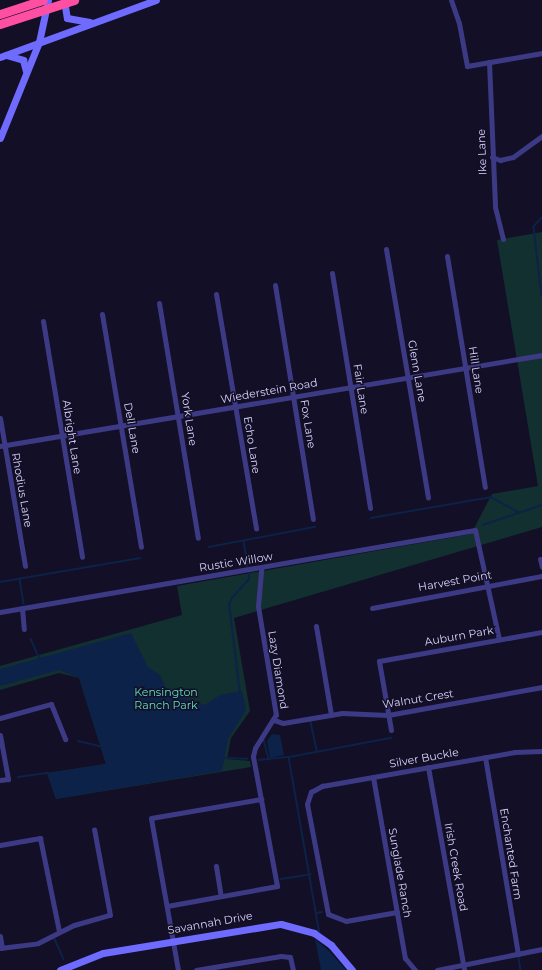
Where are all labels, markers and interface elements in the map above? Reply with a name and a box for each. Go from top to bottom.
street label: Ike Lane [475,129,489,175]
street label: Glenn Lane [405,339,429,403]
street label: Hill Lane [466,345,486,395]
street label: Fair Lane [351,363,371,415]
street label: Wiederstein Road [219,376,319,406]
street label: York Lane [178,391,200,447]
street label: Albright Lane [60,399,84,475]
street label: Fox Lane [298,399,318,449]
street label: Dell Lane [121,401,143,455]
street label: Echo Lane [241,415,263,475]
street label: Rhodius Lane [9,452,35,528]
street label: Rustic Willow [198,550,274,574]
street label: Harvest Point [417,568,493,594]
street label: Auburn Park [423,623,495,649]
street label: Lazy Diamond [265,630,291,710]
park label: Kensington Ranch Park [134,686,198,712]
street label: Walnut Crest [382,687,454,711]
street label: Silver Buckle [388,745,460,771]
street label: Enchanted Farm [497,807,525,901]
street label: Irish Creek Road [442,822,470,912]
street label: Sunglade Ranch [386,827,414,919]
street label: Savannah Drive [167,909,253,937]

